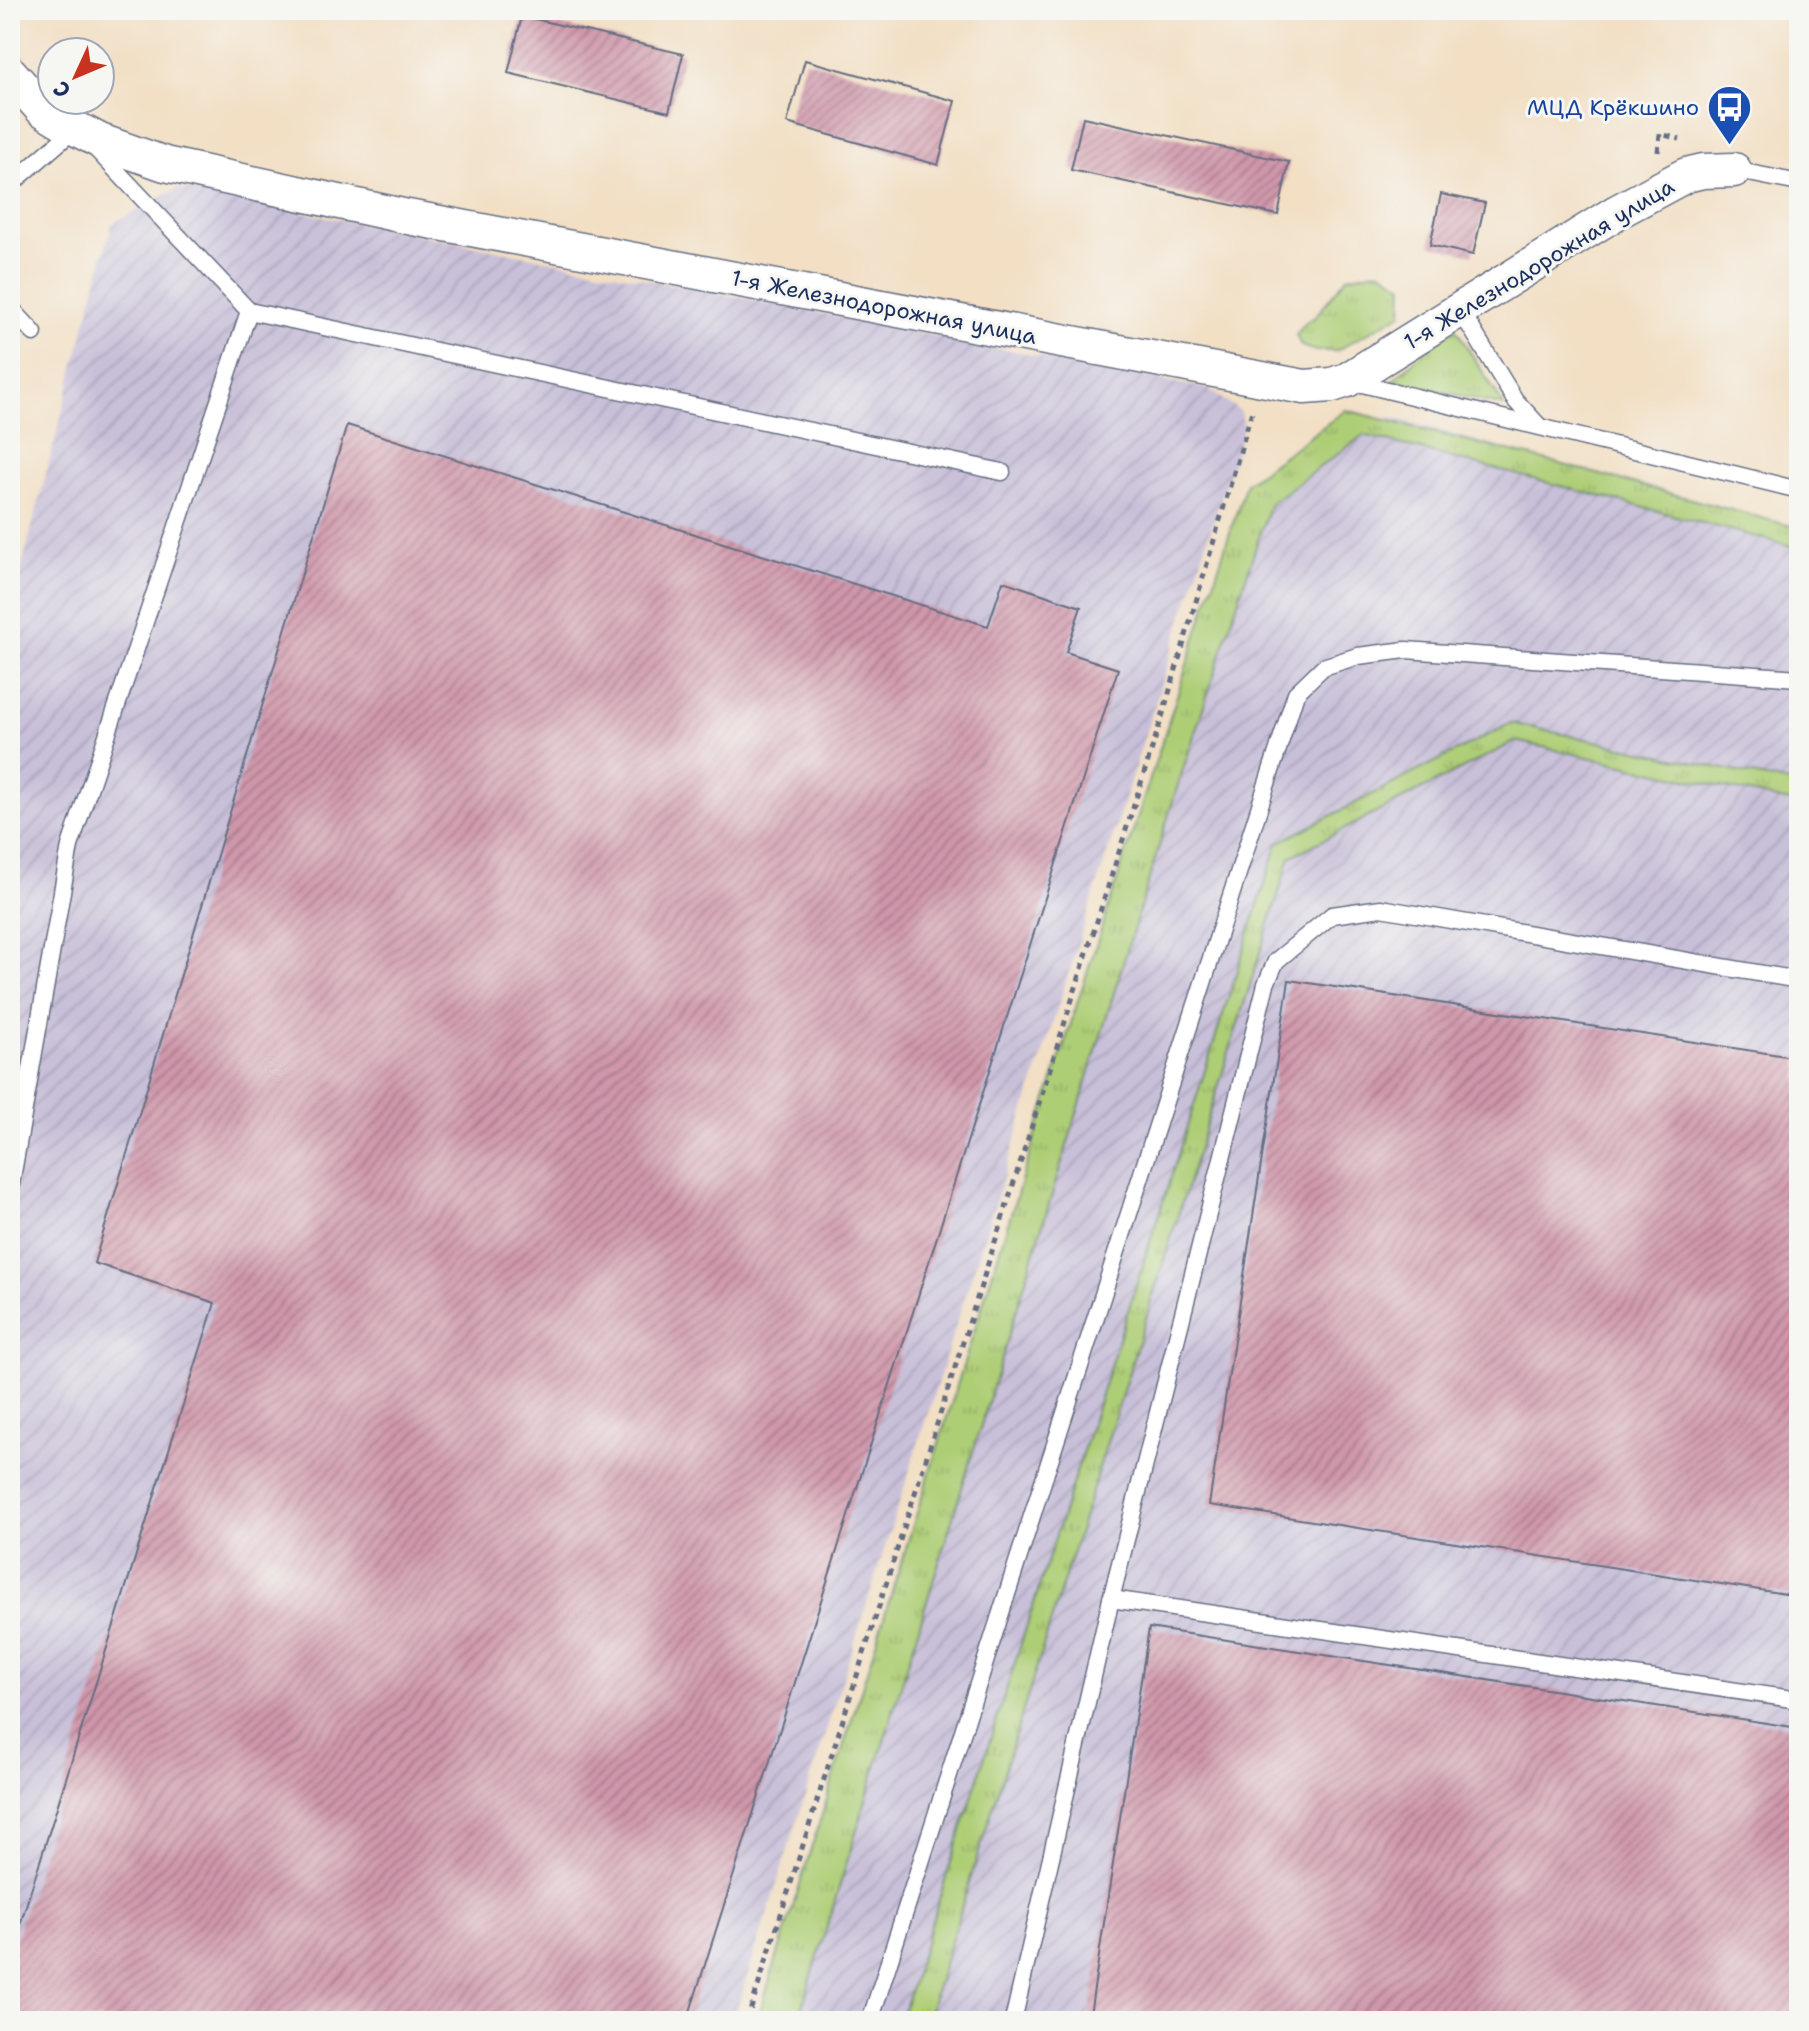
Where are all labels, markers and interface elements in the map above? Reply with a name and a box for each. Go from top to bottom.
north arrow [36,36,116,116]
text: С [47,75,77,104]
bus stop icon: МЦД Крёкшино [1706,83,1754,146]
place label: МЦД Крёкшино [1527,93,1699,122]
street label: 1-я Железнодорожная улица [1398,171,1680,356]
street label: 1-я Железнодорожная улица [729,263,1039,351]

